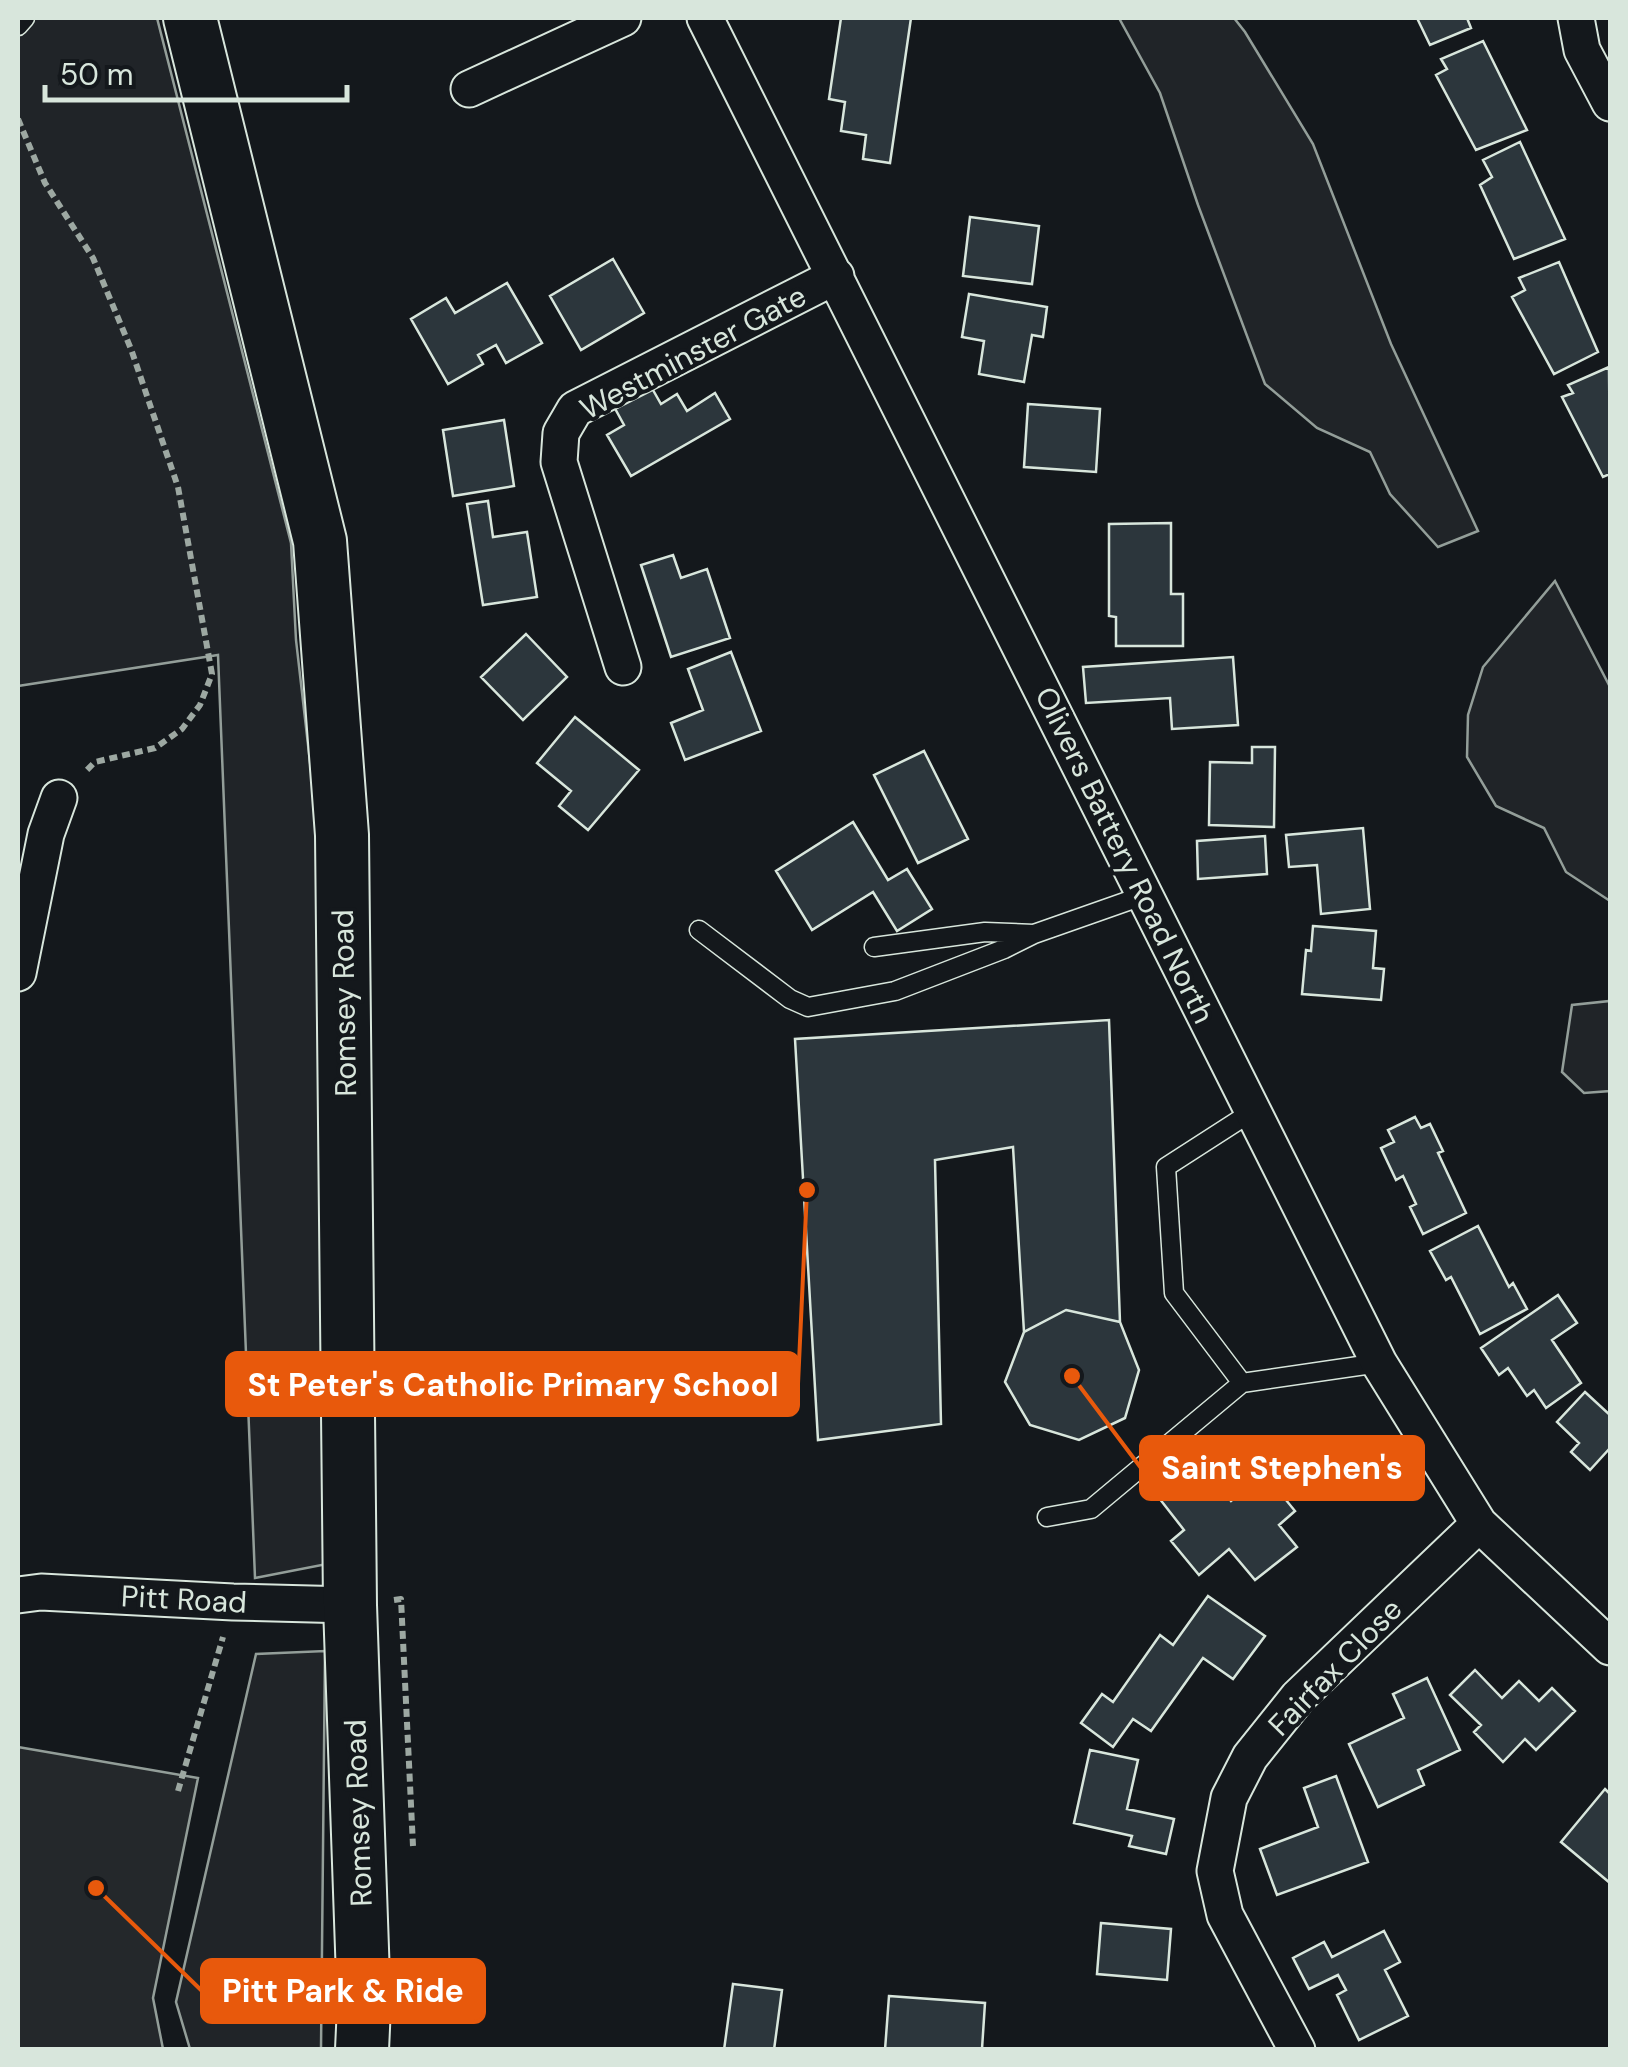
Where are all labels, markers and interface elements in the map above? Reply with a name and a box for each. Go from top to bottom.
scale bar [45,40,348,102]
text: 50 m [60,55,134,94]
street label: Westminster Gate [573,276,813,428]
street label: Olivers Battery Road North [1026,680,1224,1030]
street label: Romsey Road [323,909,365,1097]
callout: St Peter's Catholic Primary School [227,1353,798,1415]
text: St Peter's Catholic Primary School [247,1364,779,1406]
callout: Saint Stephen's [1141,1437,1423,1499]
text: Saint Stephen's [1161,1447,1403,1489]
street label: Pitt Road [120,1576,248,1622]
street label: Fairfax Close [1260,1590,1410,1744]
street label: Romsey Road [335,1719,381,1907]
callout: Pitt Park & Ride [202,1960,484,2022]
text: Pitt Park & Ride [222,1970,464,2012]

